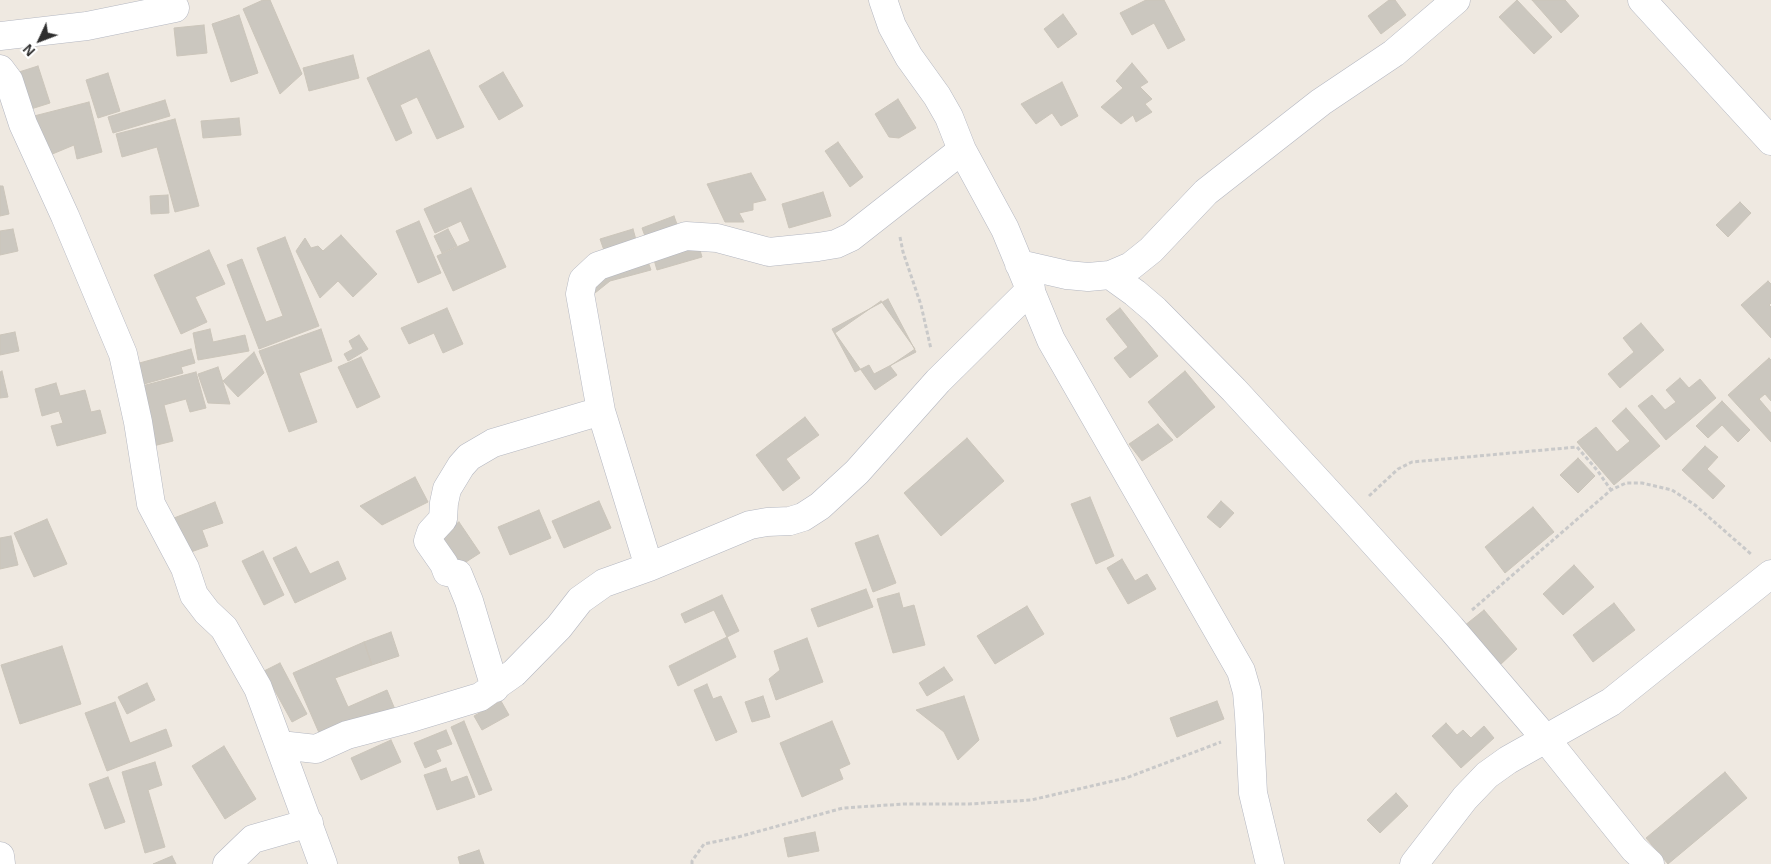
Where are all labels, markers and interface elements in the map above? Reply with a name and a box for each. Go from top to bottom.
north arrow [15,15,65,65]
text: N [20,41,38,59]

